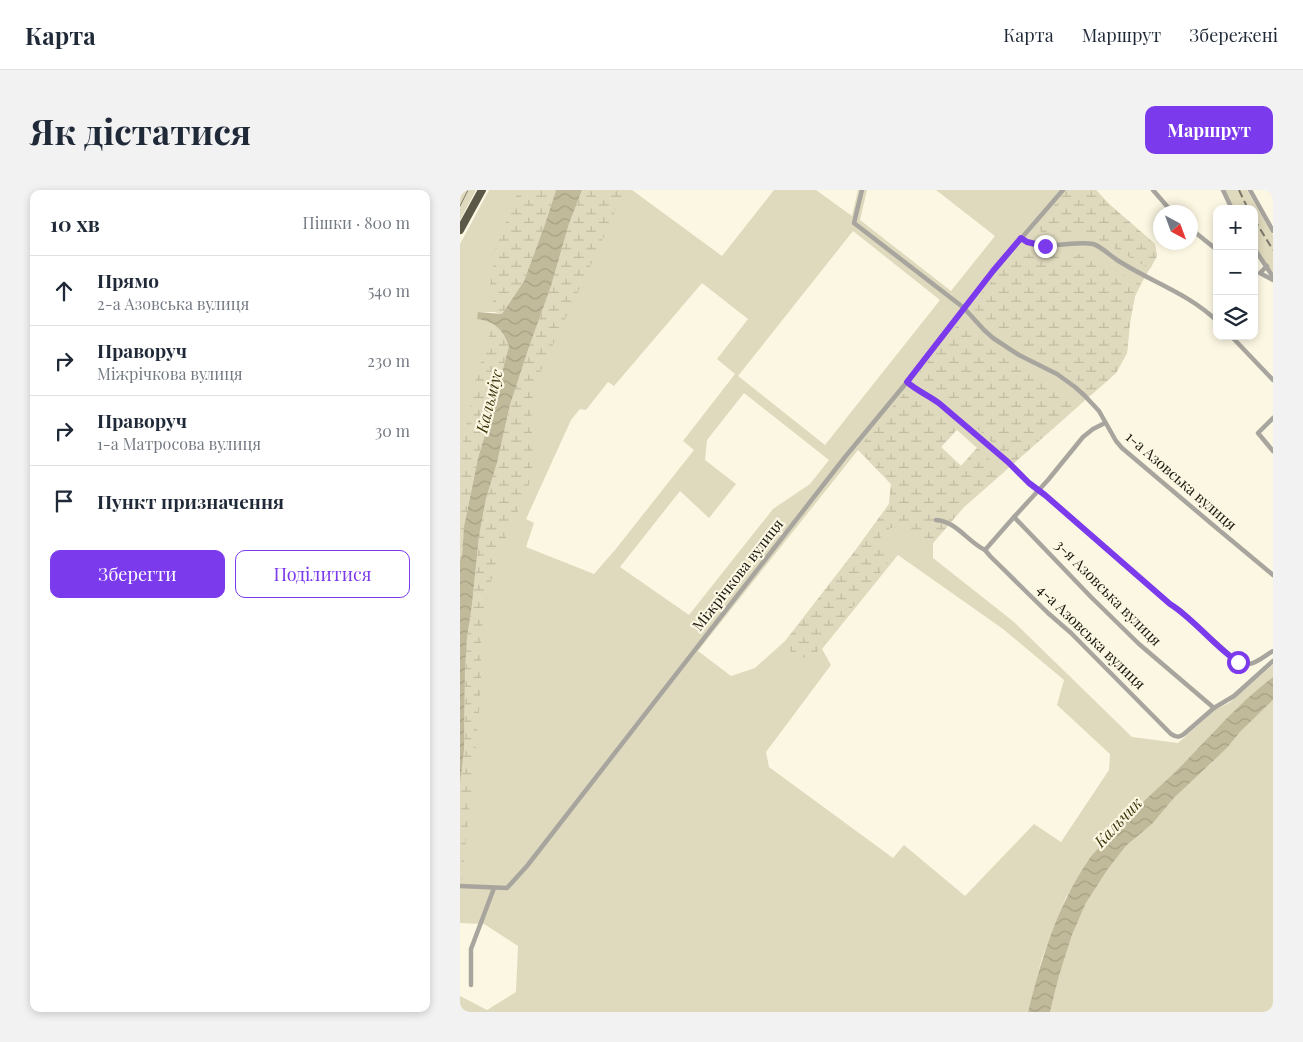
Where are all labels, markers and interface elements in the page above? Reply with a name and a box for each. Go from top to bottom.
text: Карта [25,19,96,51]
text: Карта [1003,23,1054,47]
text: Маршрут [1082,23,1161,47]
text: Збережені [1189,23,1278,47]
button: Маршрут [1145,106,1273,154]
text: Як дістатися [30,107,251,154]
north arrow [1153,205,1198,250]
map controls [1213,205,1258,340]
button: + [1213,205,1258,250]
text: 10 хв [50,209,100,237]
text: Пішки · 800 m [303,212,410,233]
route end [1034,235,1057,258]
button: − [1213,250,1258,295]
text: Прямо [97,267,159,293]
icon: ahead [50,277,78,305]
text: 540 m [368,280,410,301]
text: 2-а Азовська вулиця [97,293,249,314]
button: layers [1213,295,1258,340]
text: Праворуч [97,337,187,363]
icon: right [50,347,78,375]
text: 230 m [367,350,410,371]
text: Міжрічкова вулиця [97,363,243,384]
water label: Кальміус [470,367,507,436]
text: Праворуч [97,407,187,433]
icon: right [50,417,78,445]
text: 30 m [375,420,410,441]
street label: 1-а Азовська вулиця [1122,426,1241,534]
text: 1-а Матросова вулиця [97,433,261,454]
icon: arrive [50,487,78,515]
text: Пункт призначення [97,488,284,514]
street label: Міжрічкова вулиця [687,514,787,634]
street label: 3-я Азовська вулиця [1051,535,1166,650]
button: Зберегти [50,550,225,598]
button: Поділитися [235,550,410,598]
street label: 4-а Азовська вулиця [1033,579,1150,693]
route start [1227,651,1250,674]
water label: Кальчик [1088,792,1146,852]

